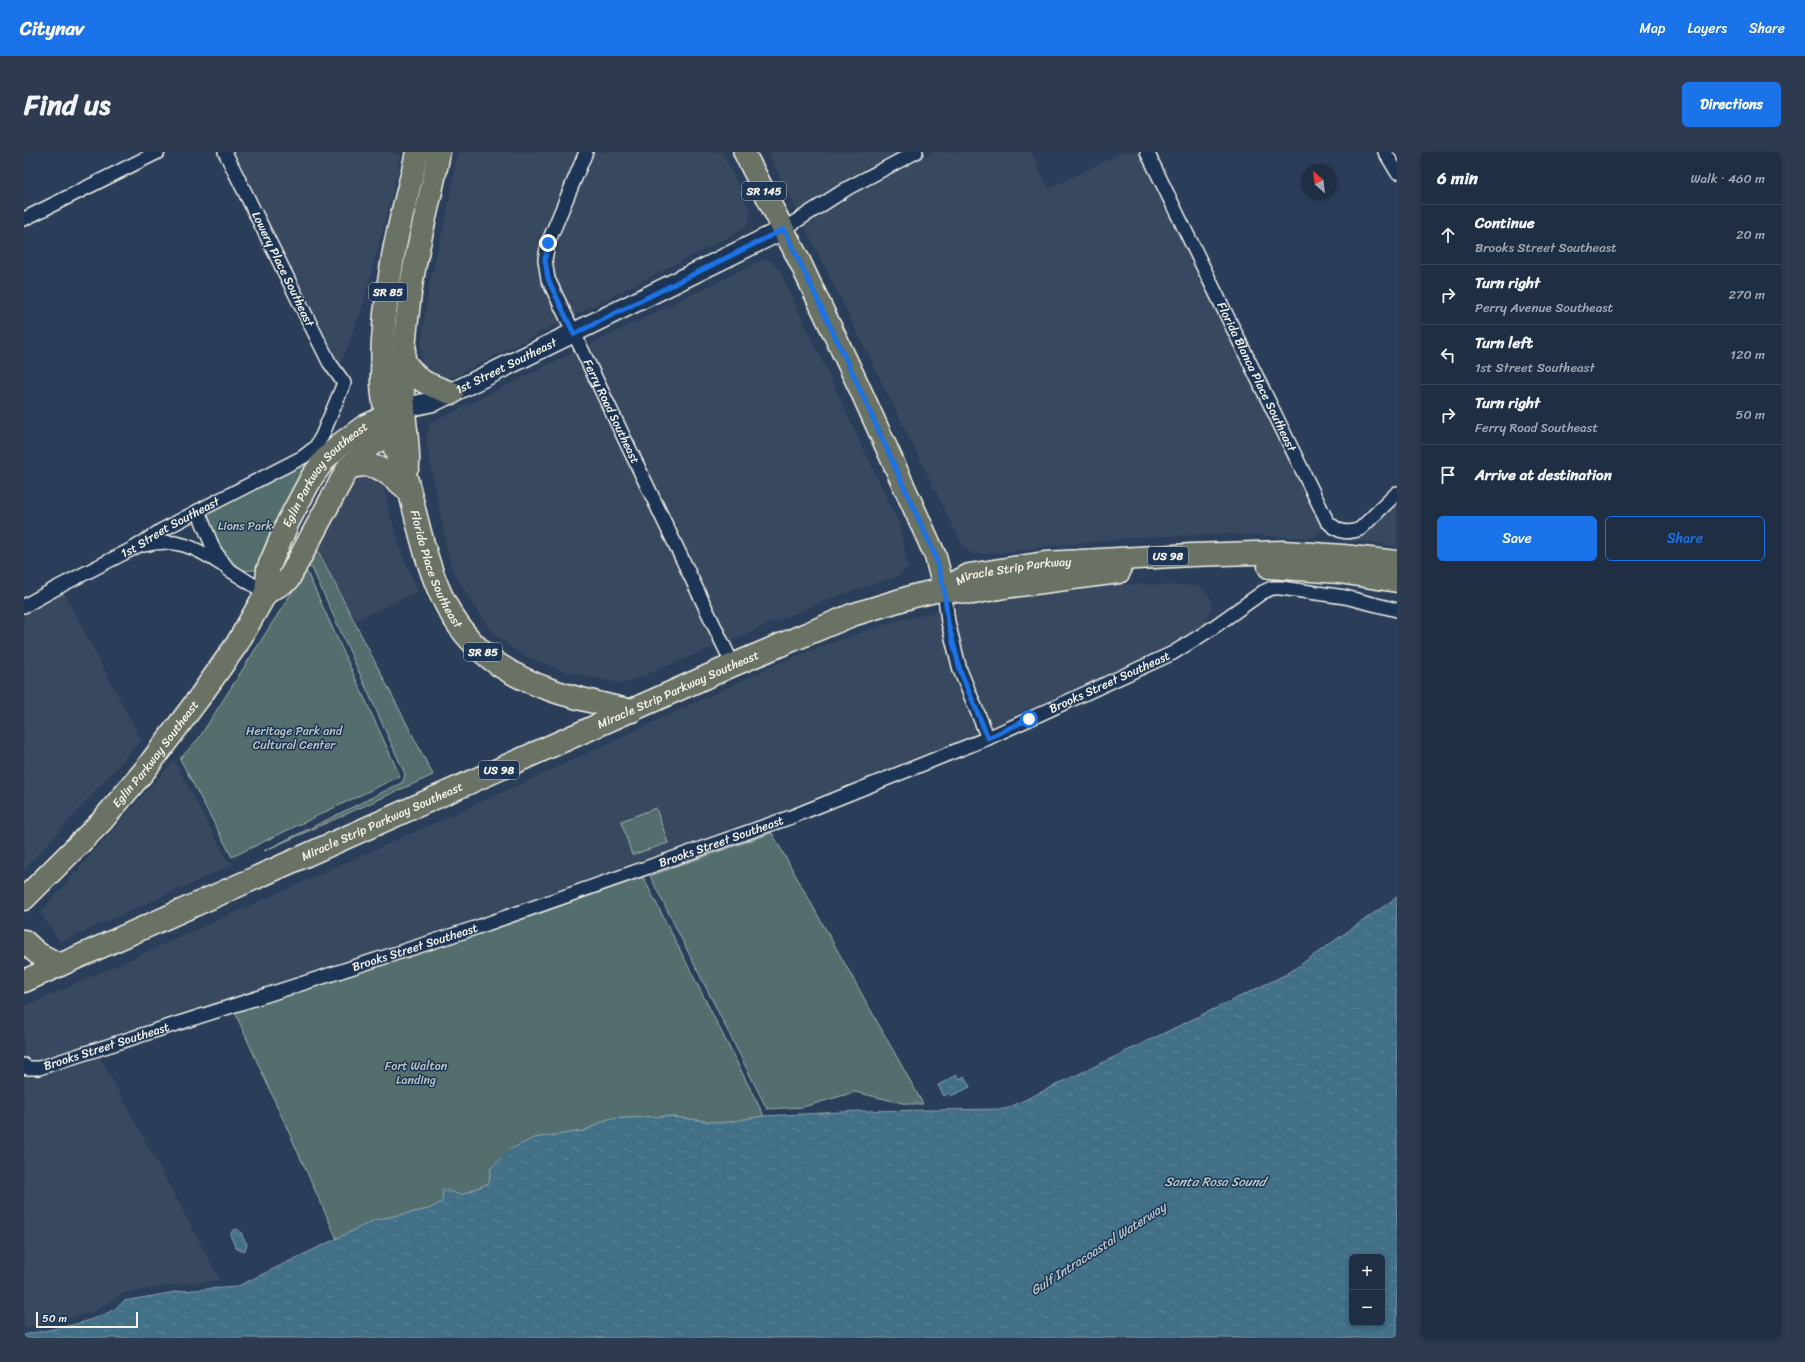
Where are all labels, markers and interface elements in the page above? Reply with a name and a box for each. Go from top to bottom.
text: Citynav [20,12,84,45]
text: Map [1640,16,1665,41]
text: Layers [1687,16,1727,41]
text: Share [1749,16,1785,41]
text: Find us [24,80,111,129]
button: Directions [1682,82,1781,127]
text: 6 min [1437,163,1478,193]
north arrow [1301,164,1337,200]
text: Walk · 460 m [1691,167,1765,190]
road number: SR 145 [742,182,786,200]
street label: Lowery Place Southeast [245,208,321,332]
text: Continue [1475,210,1535,236]
text: 20 m [1736,223,1765,246]
icon: ahead [1437,224,1459,246]
route end [539,234,557,252]
text: Brooks Street Southeast [1475,236,1617,259]
text: Turn right [1475,270,1540,296]
road number: SR 85 [369,283,407,301]
text: 270 m [1728,283,1765,306]
icon: right [1437,284,1459,306]
text: Perry Avenue Southeast [1475,296,1613,319]
street label: Florida Blanca Place Southeast [1211,298,1303,456]
text: Turn left [1475,330,1533,356]
street label: 1st Street Southeast [452,331,562,400]
text: 120 m [1730,343,1765,366]
icon: left [1437,344,1459,366]
street label: Ferry Road Southeast [577,355,646,468]
text: 1st Street Southeast [1475,356,1595,379]
text: Turn right [1475,390,1540,416]
text: 50 m [1735,403,1765,426]
icon: right [1437,404,1459,426]
street label: Eglin Parkway Southeast [276,416,373,531]
text: Ferry Road Southeast [1475,416,1598,439]
text: Arrive at destination [1475,462,1612,488]
icon: arrive [1437,464,1459,486]
street label: 1st Street Southeast [117,490,225,564]
street label: Florida Place Southeast [404,508,469,634]
park label: Lions Park [218,515,273,537]
button: Save [1437,516,1597,561]
button: Share [1605,516,1765,561]
road number: US 98 [1148,547,1188,565]
street label: Miracle Strip Parkway [951,551,1073,592]
road number: SR 85 [464,643,502,661]
street label: Miracle Strip Parkway Southeast [593,644,763,735]
street label: Brooks Street Southeast [1045,645,1174,720]
street label: Eglin Parkway Southeast [106,696,205,813]
route start [1020,710,1038,728]
park label: Heritage Park and Cultural Center [246,720,344,756]
road number: US 98 [479,761,519,779]
street label: Miracle Strip Parkway Southeast [298,776,467,867]
street label: Brooks Street Southeast [656,809,787,874]
street label: Brooks Street Southeast [349,917,481,978]
street label: Brooks Street Southeast [41,1016,172,1077]
park label: Fort Walton Landing [385,1055,448,1091]
water label: Santa Rosa Sound [1164,1170,1269,1193]
water label: Gulf Intracoastal Waterway [1026,1194,1173,1301]
map controls [1349,1254,1385,1326]
button: + [1349,1254,1385,1290]
button: − [1349,1290,1385,1326]
text: 50 m [42,1309,67,1328]
scale bar [36,1310,138,1329]

